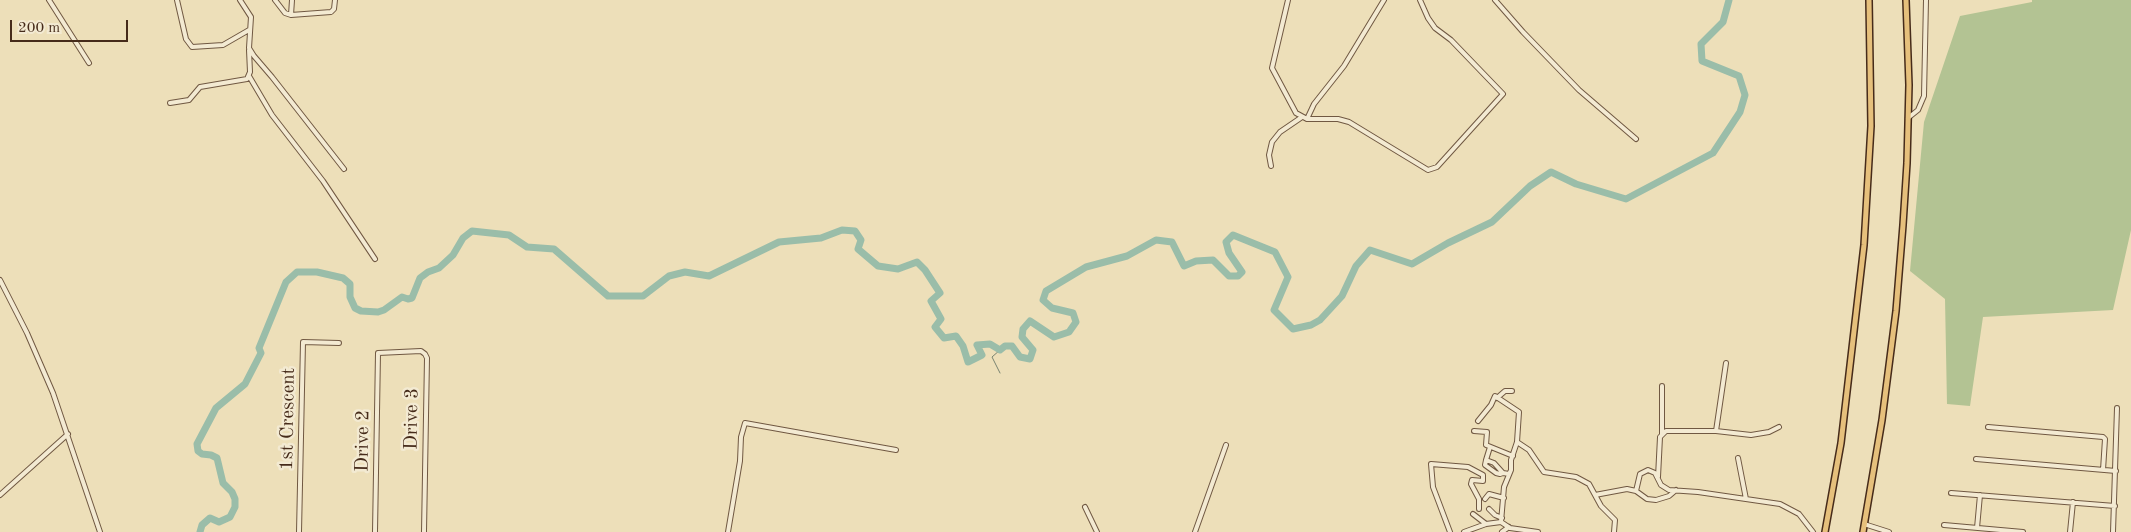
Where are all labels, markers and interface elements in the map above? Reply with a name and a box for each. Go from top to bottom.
scale bar [12,10,130,42]
text: 200 m [18,21,60,36]
street label: 1st Crescent [276,367,300,471]
street label: Drive 3 [400,388,424,450]
street label: Drive 2 [351,410,375,472]

